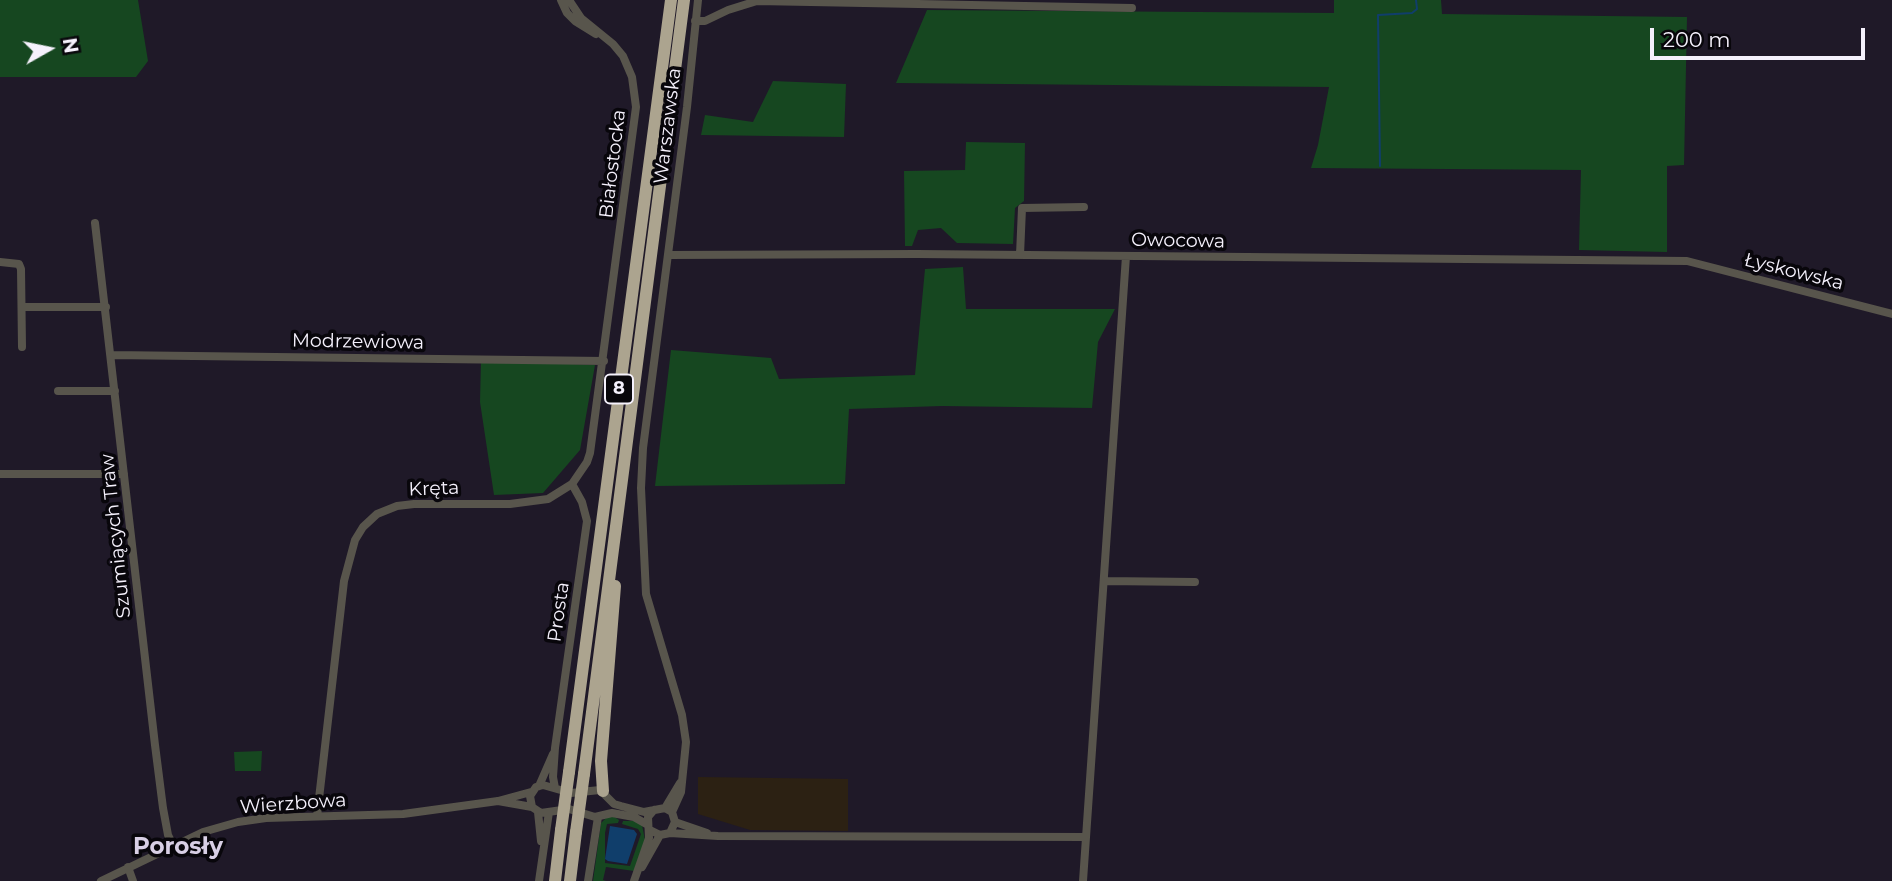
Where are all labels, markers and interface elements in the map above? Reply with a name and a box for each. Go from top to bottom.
north arrow [14,14,84,84]
scale bar [1654,14,1869,58]
text: 200 m [1663,27,1730,52]
text: N [58,36,83,55]
street label: Warszawska [650,67,686,185]
street label: Białostocka [595,108,631,220]
street label: Owocowa [1131,229,1225,253]
street label: Łyskowska [1742,249,1846,295]
street label: Modrzewiowa [292,329,424,355]
road number: 8 [605,374,633,404]
street label: Szumiących Traw [96,453,136,619]
street label: Kręta [408,477,460,501]
street label: Prosta [544,581,574,643]
street label: Wierzbowa [239,789,347,819]
district label: Porosły [133,833,223,861]

